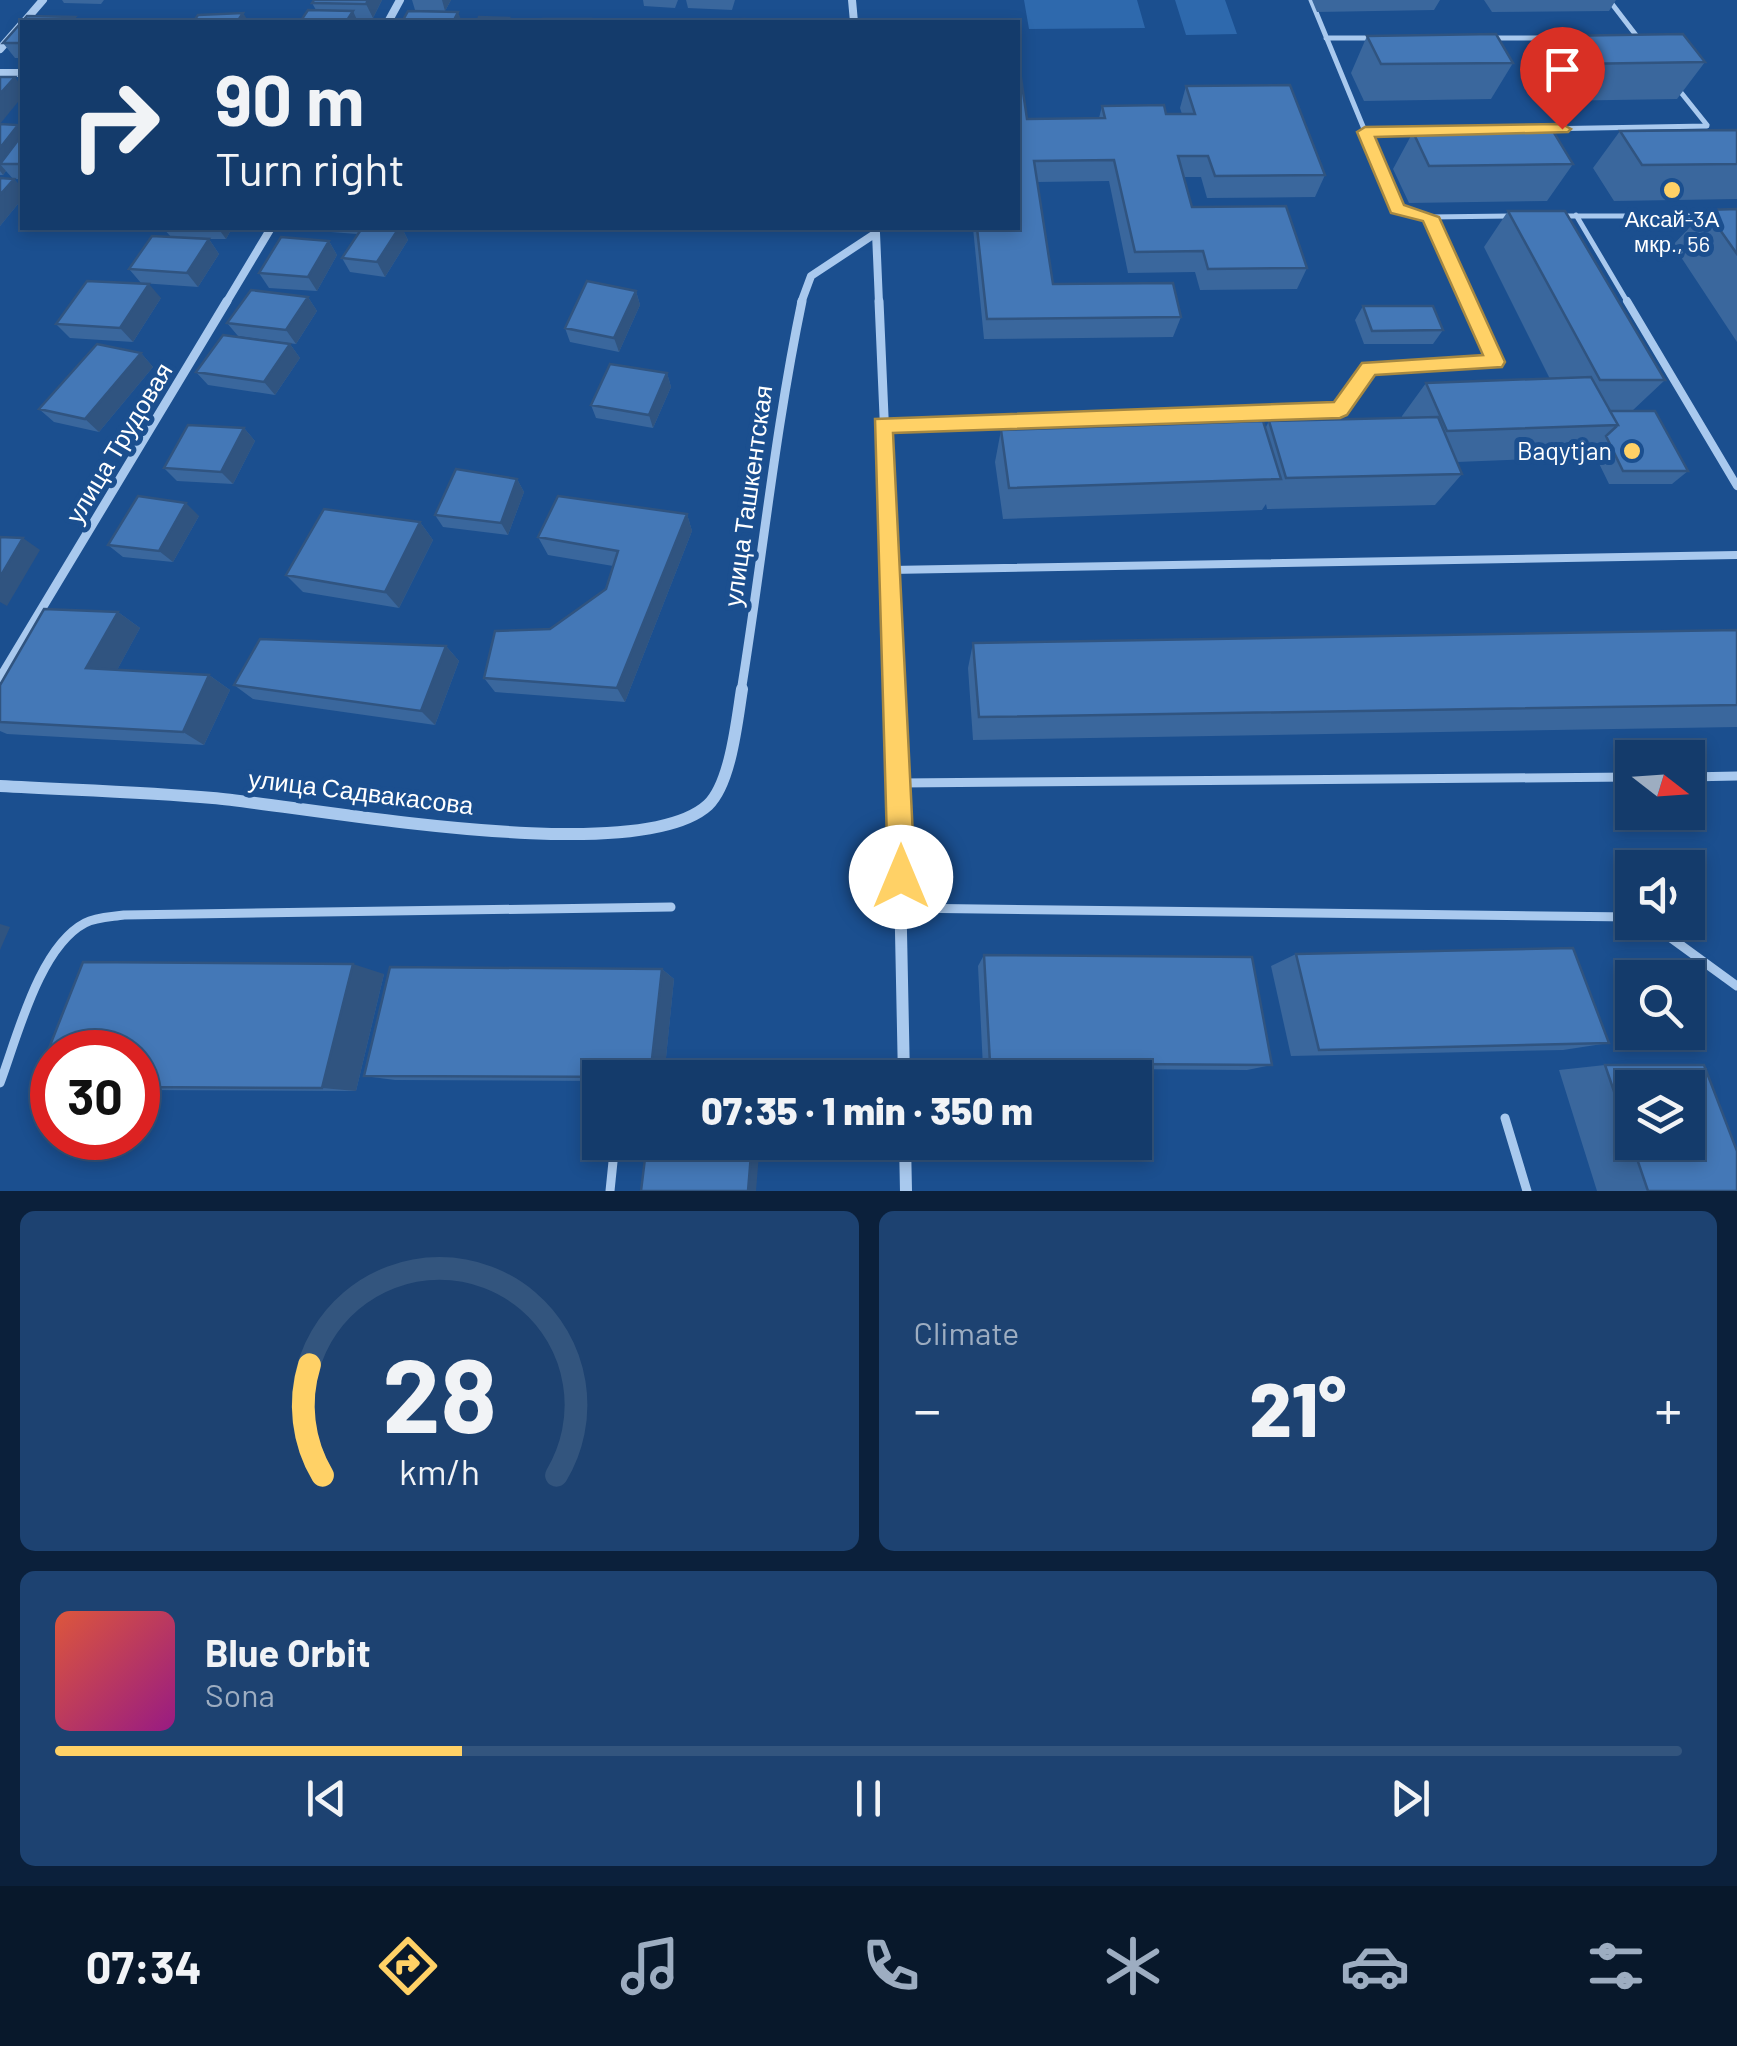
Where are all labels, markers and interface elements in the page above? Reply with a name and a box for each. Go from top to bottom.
pin [1520,27,1605,130]
icon: arrive [1535,42,1590,97]
text: 90 m [215,56,365,140]
icon: right [50,60,180,190]
text: Turn right [215,141,405,195]
marker: Аксай-3А мкр., 56 [1661,179,1683,201]
place label: Аксай-3А мкр., 56 [1625,205,1720,257]
street label: улица Трудовая [58,357,178,528]
street label: улица Ташкентская [717,383,777,609]
place label: Baqytjan [1517,435,1612,465]
marker: Baqytjan [1621,440,1643,462]
north arrow [1615,740,1705,830]
map controls [1615,740,1705,1160]
street label: улица Садвакасова [247,762,475,820]
position arrow [849,825,953,929]
button: sound [1615,850,1705,940]
button: search [1615,960,1705,1050]
speed limit sign: 30 [30,1030,160,1160]
button: layers [1615,1070,1705,1160]
text: 07:35 · 1 min · 350 m [701,1087,1033,1133]
text: Climate [914,1313,1019,1351]
text: 28 [382,1329,497,1454]
text: 21° [1249,1362,1346,1452]
text: − [914,1375,941,1441]
text: + [1654,1375,1682,1441]
text: km/h [399,1449,480,1492]
text: Blue Orbit [205,1629,371,1675]
text: Sona [205,1675,275,1713]
icon: previous [299,1771,354,1826]
icon: pause [841,1771,896,1826]
icon: next [1383,1771,1438,1826]
icon: directions [373,1931,443,2001]
icon: music [615,1931,685,2001]
icon: phone [856,1931,926,2001]
icon: climate [1098,1931,1168,2001]
icon: car [1340,1931,1410,2001]
icon: filters [1581,1931,1651,2001]
text: 07:34 [86,1939,202,1993]

